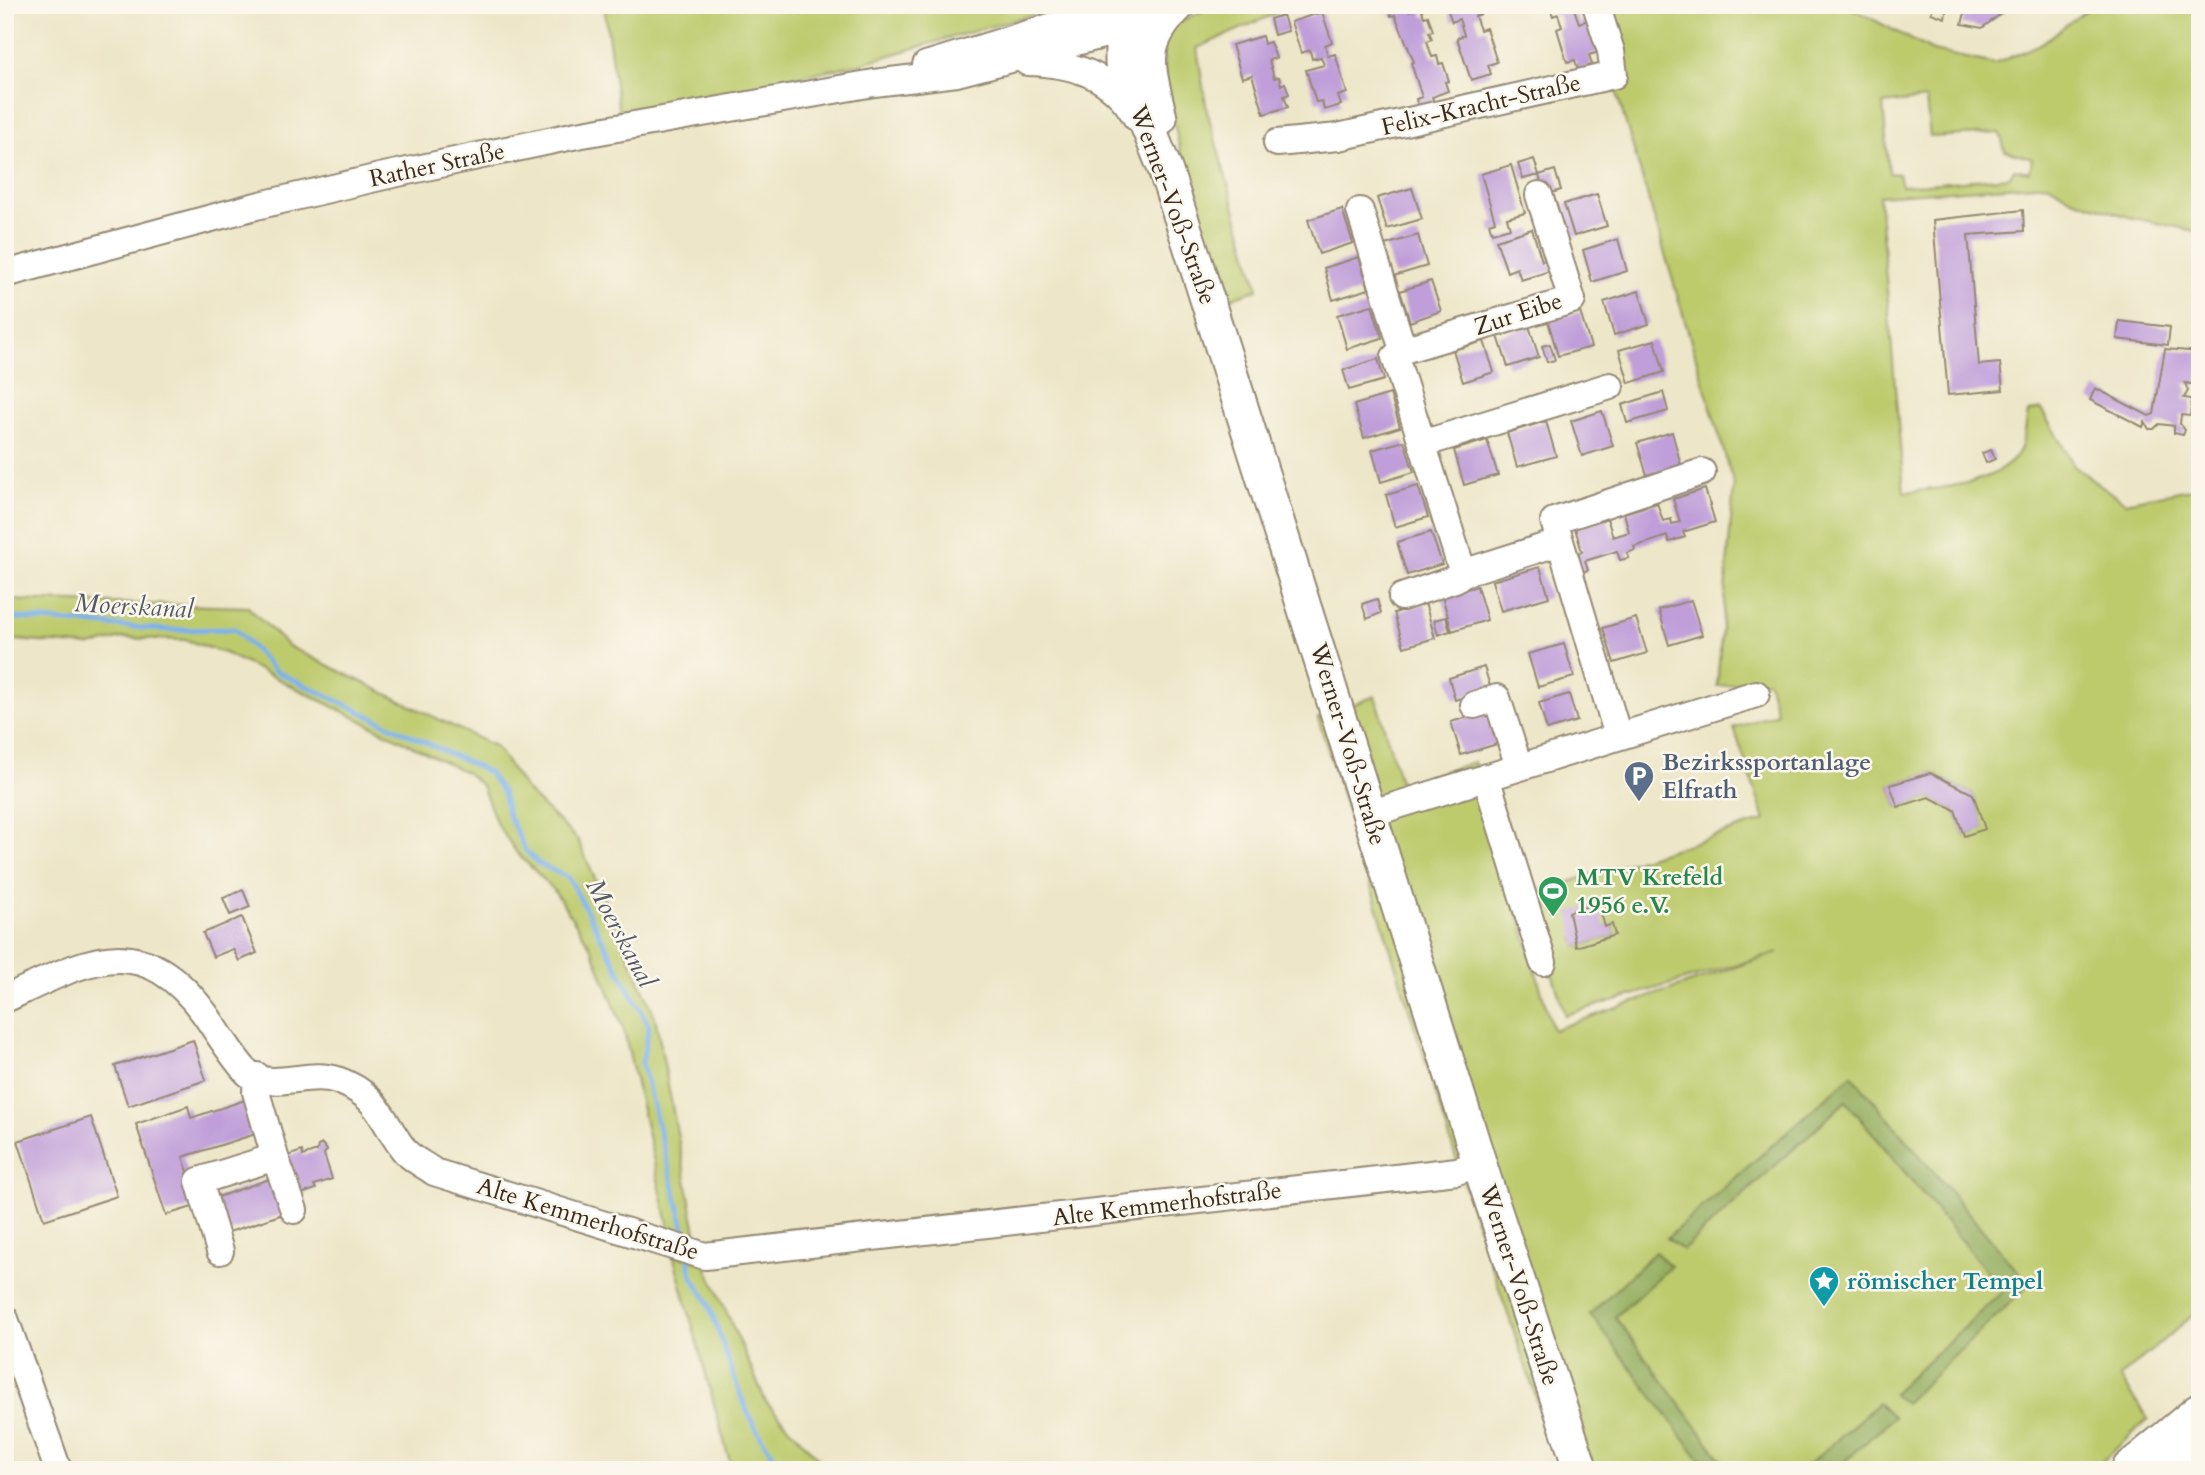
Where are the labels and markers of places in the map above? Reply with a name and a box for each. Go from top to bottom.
place label: Bezirkssportanlage Elfrath [1662,746,1871,807]
parking icon: Bezirkssportanlage Elfrath [1622,759,1656,803]
place label: MTV Krefeld 1956 e.V. [1576,861,1723,922]
sports icon: MTV Krefeld 1956 e.V. [1536,874,1570,918]
place icon: römischer Tempel [1807,1264,1841,1308]
place label: römischer Tempel [1847,1265,2043,1298]

